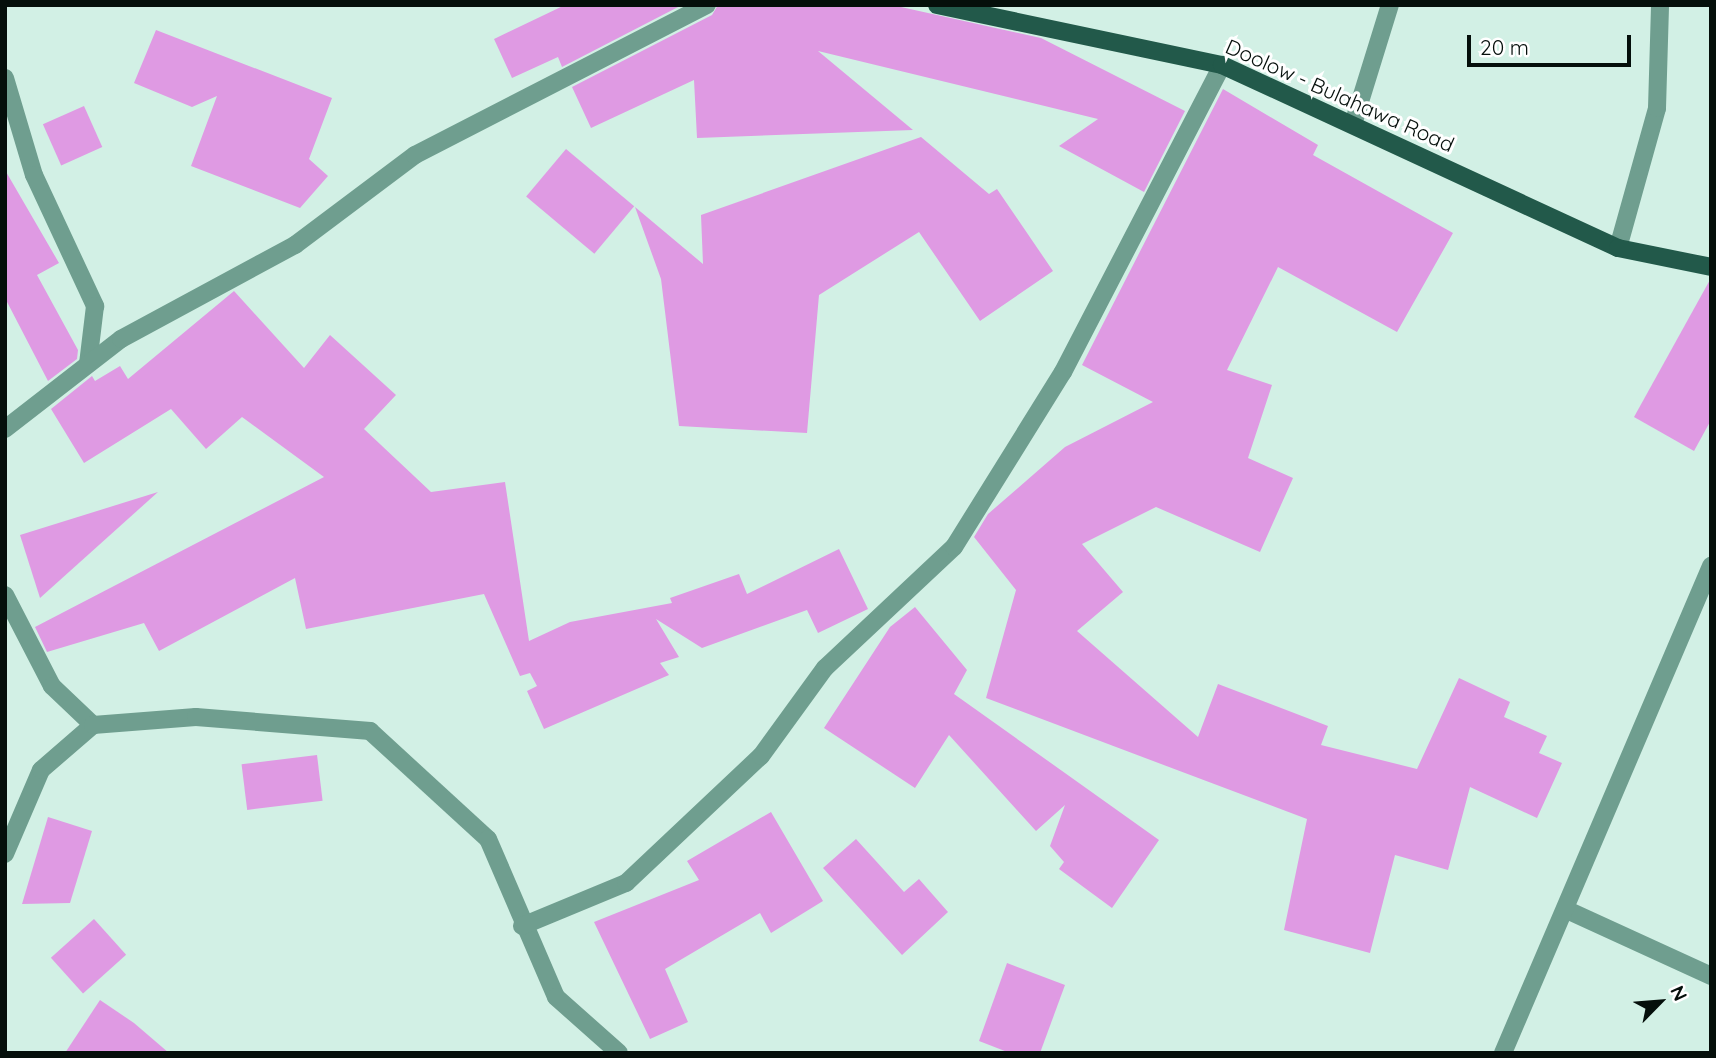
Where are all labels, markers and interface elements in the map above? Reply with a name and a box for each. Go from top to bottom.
scale bar [1471,21,1636,65]
street label: Doolow - Bulahawa Road [1222,33,1458,157]
text: 20 m [1480,34,1529,60]
north arrow [1625,967,1695,1037]
text: N [1665,982,1693,1005]

